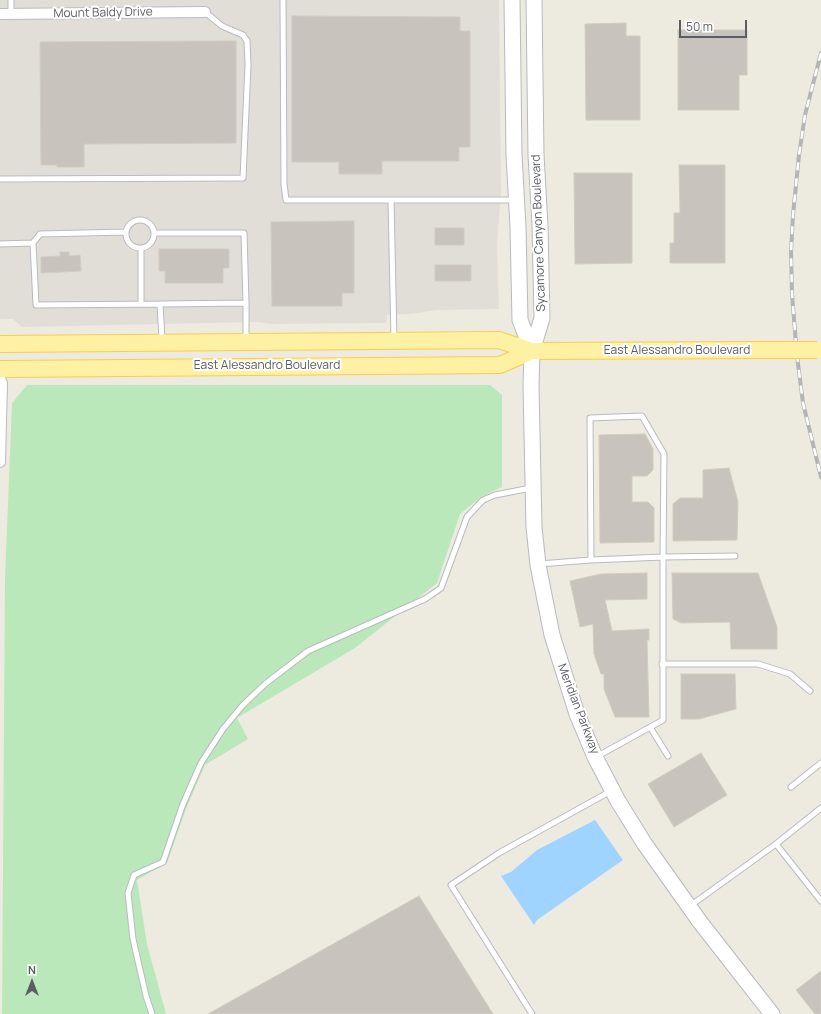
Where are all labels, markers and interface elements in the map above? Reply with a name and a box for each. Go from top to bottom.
street label: Mount Baldy Drive [53,5,153,21]
scale bar [681,12,749,38]
text: 50 m [686,18,713,35]
street label: Sycamore Canyon Boulevard [529,154,549,312]
street label: East Alessandro Boulevard [604,344,750,358]
street label: East Alessandro Boulevard [194,359,340,373]
street label: Meridian Parkway [554,662,602,756]
north arrow [12,962,52,1002]
text: N [28,962,36,977]

